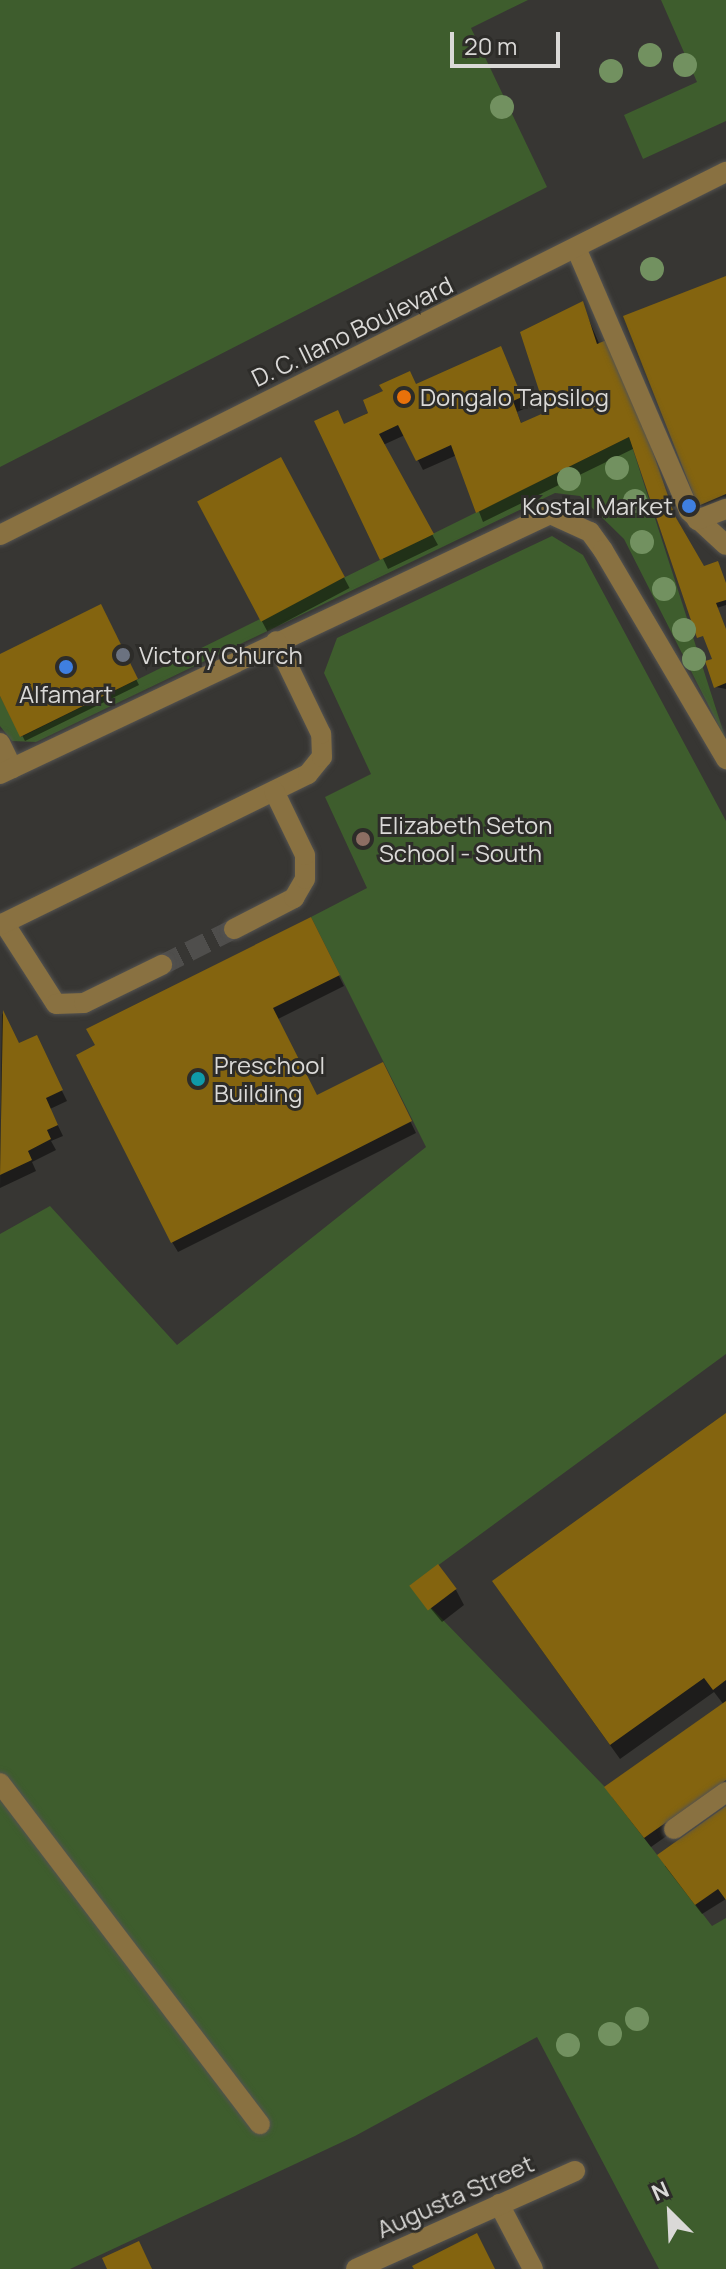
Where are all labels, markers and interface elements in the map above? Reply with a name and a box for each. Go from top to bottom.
scale bar [454,16,564,66]
text: 20 m [464,29,517,62]
street label: D. C. Ilano Boulevard [247,270,457,392]
place label: Dongalo Tapsilog [420,383,609,411]
marker: Dongalo Tapsilog [395,388,413,406]
place label: Kostal Market [522,492,673,520]
marker: Kostal Market [680,497,698,515]
place label: Victory Church [139,641,303,669]
marker: Victory Church [114,646,132,664]
marker: Alfamart [57,658,75,676]
place label: Alfamart [19,680,113,708]
place label: Elizabeth Seton School - South [379,811,553,867]
marker: Elizabeth Seton School - South [354,830,372,848]
place label: Preschool Building [214,1051,325,1107]
marker: Preschool Building [189,1070,207,1088]
street label: Augusta Street [372,2149,538,2243]
north arrow [630,2173,710,2253]
text: N [647,2174,674,2208]

